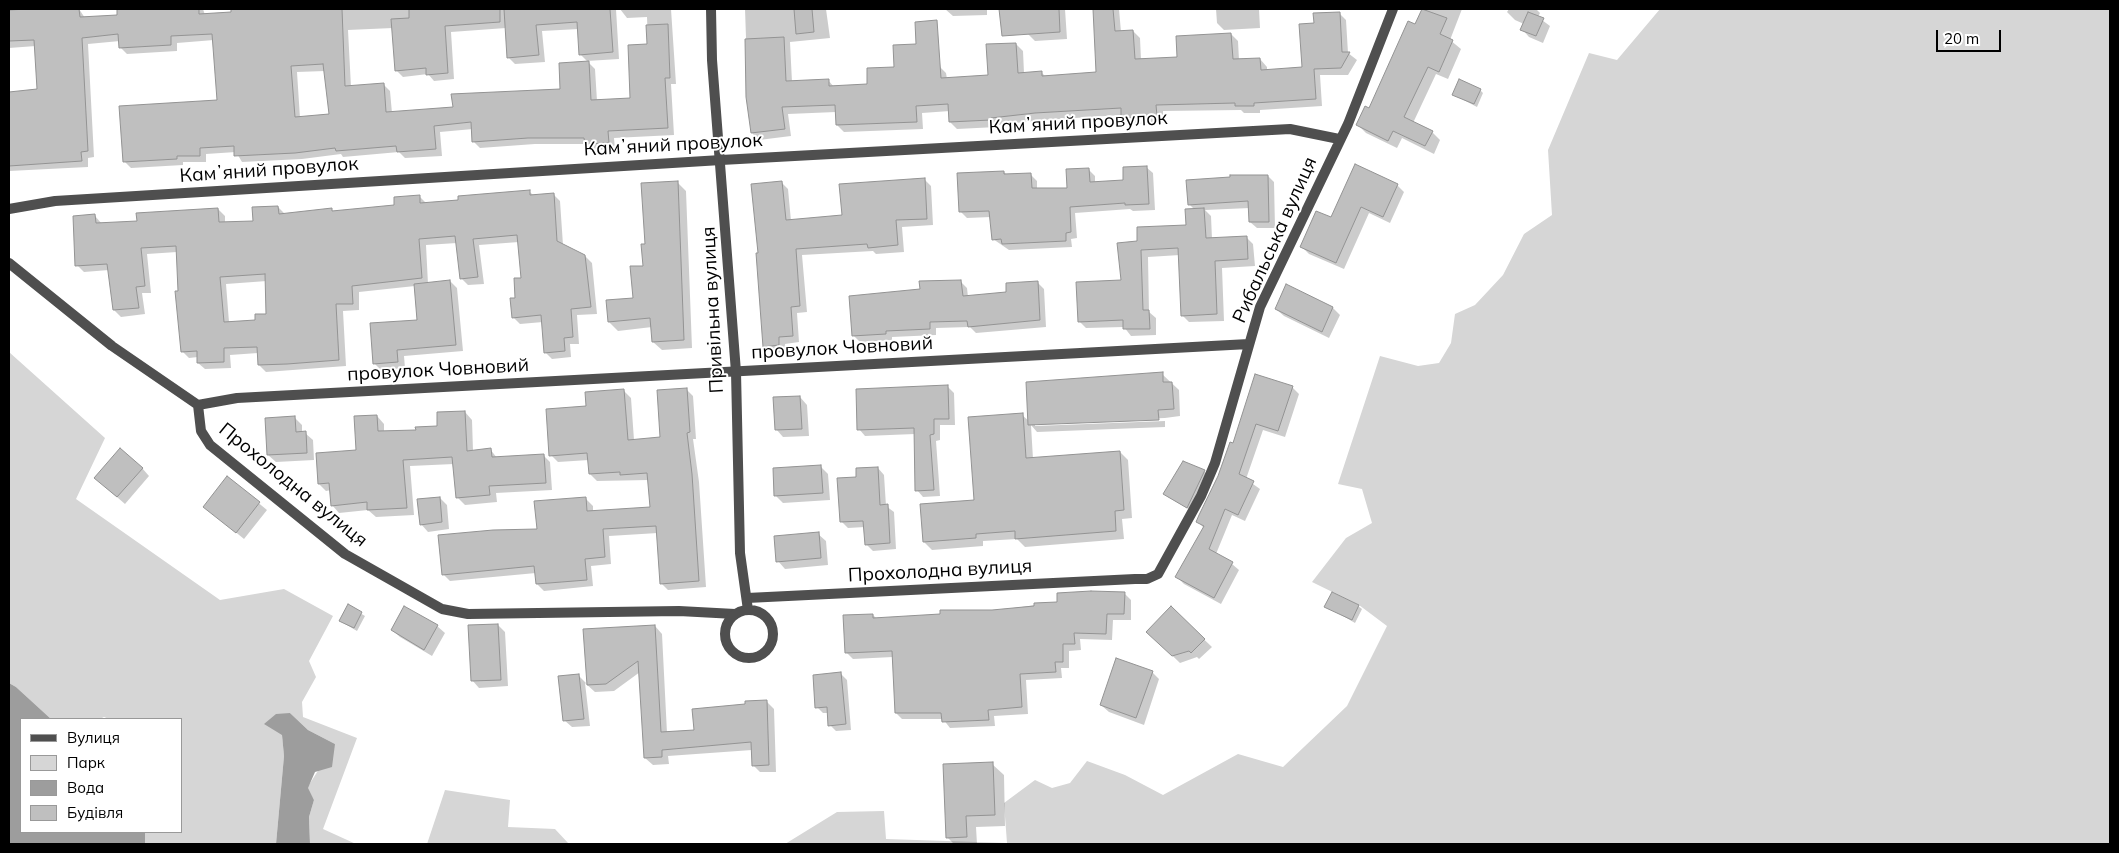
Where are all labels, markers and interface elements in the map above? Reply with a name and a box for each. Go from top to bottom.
scale bar [1939,20,2004,52]
text: 20 m [1944,29,1979,48]
street label: Камʼяний провулок [988,107,1168,139]
street label: Камʼяний провулок [583,129,763,161]
street label: Камʼяний провулок [179,152,359,188]
street label: Рибальська вулиця [1228,153,1322,327]
street label: Привільна вулиця [697,226,729,394]
street label: провулок Човновий [751,332,933,364]
street label: провулок Човновий [347,354,529,386]
street label: Прохолодна вулиця [214,418,372,552]
street label: Прохолодна вулиця [847,555,1033,587]
legend [20,718,182,833]
text: Вулиця [67,728,120,747]
text: Парк [67,753,105,772]
text: Вода [67,778,104,797]
text: Будівля [67,803,123,822]

